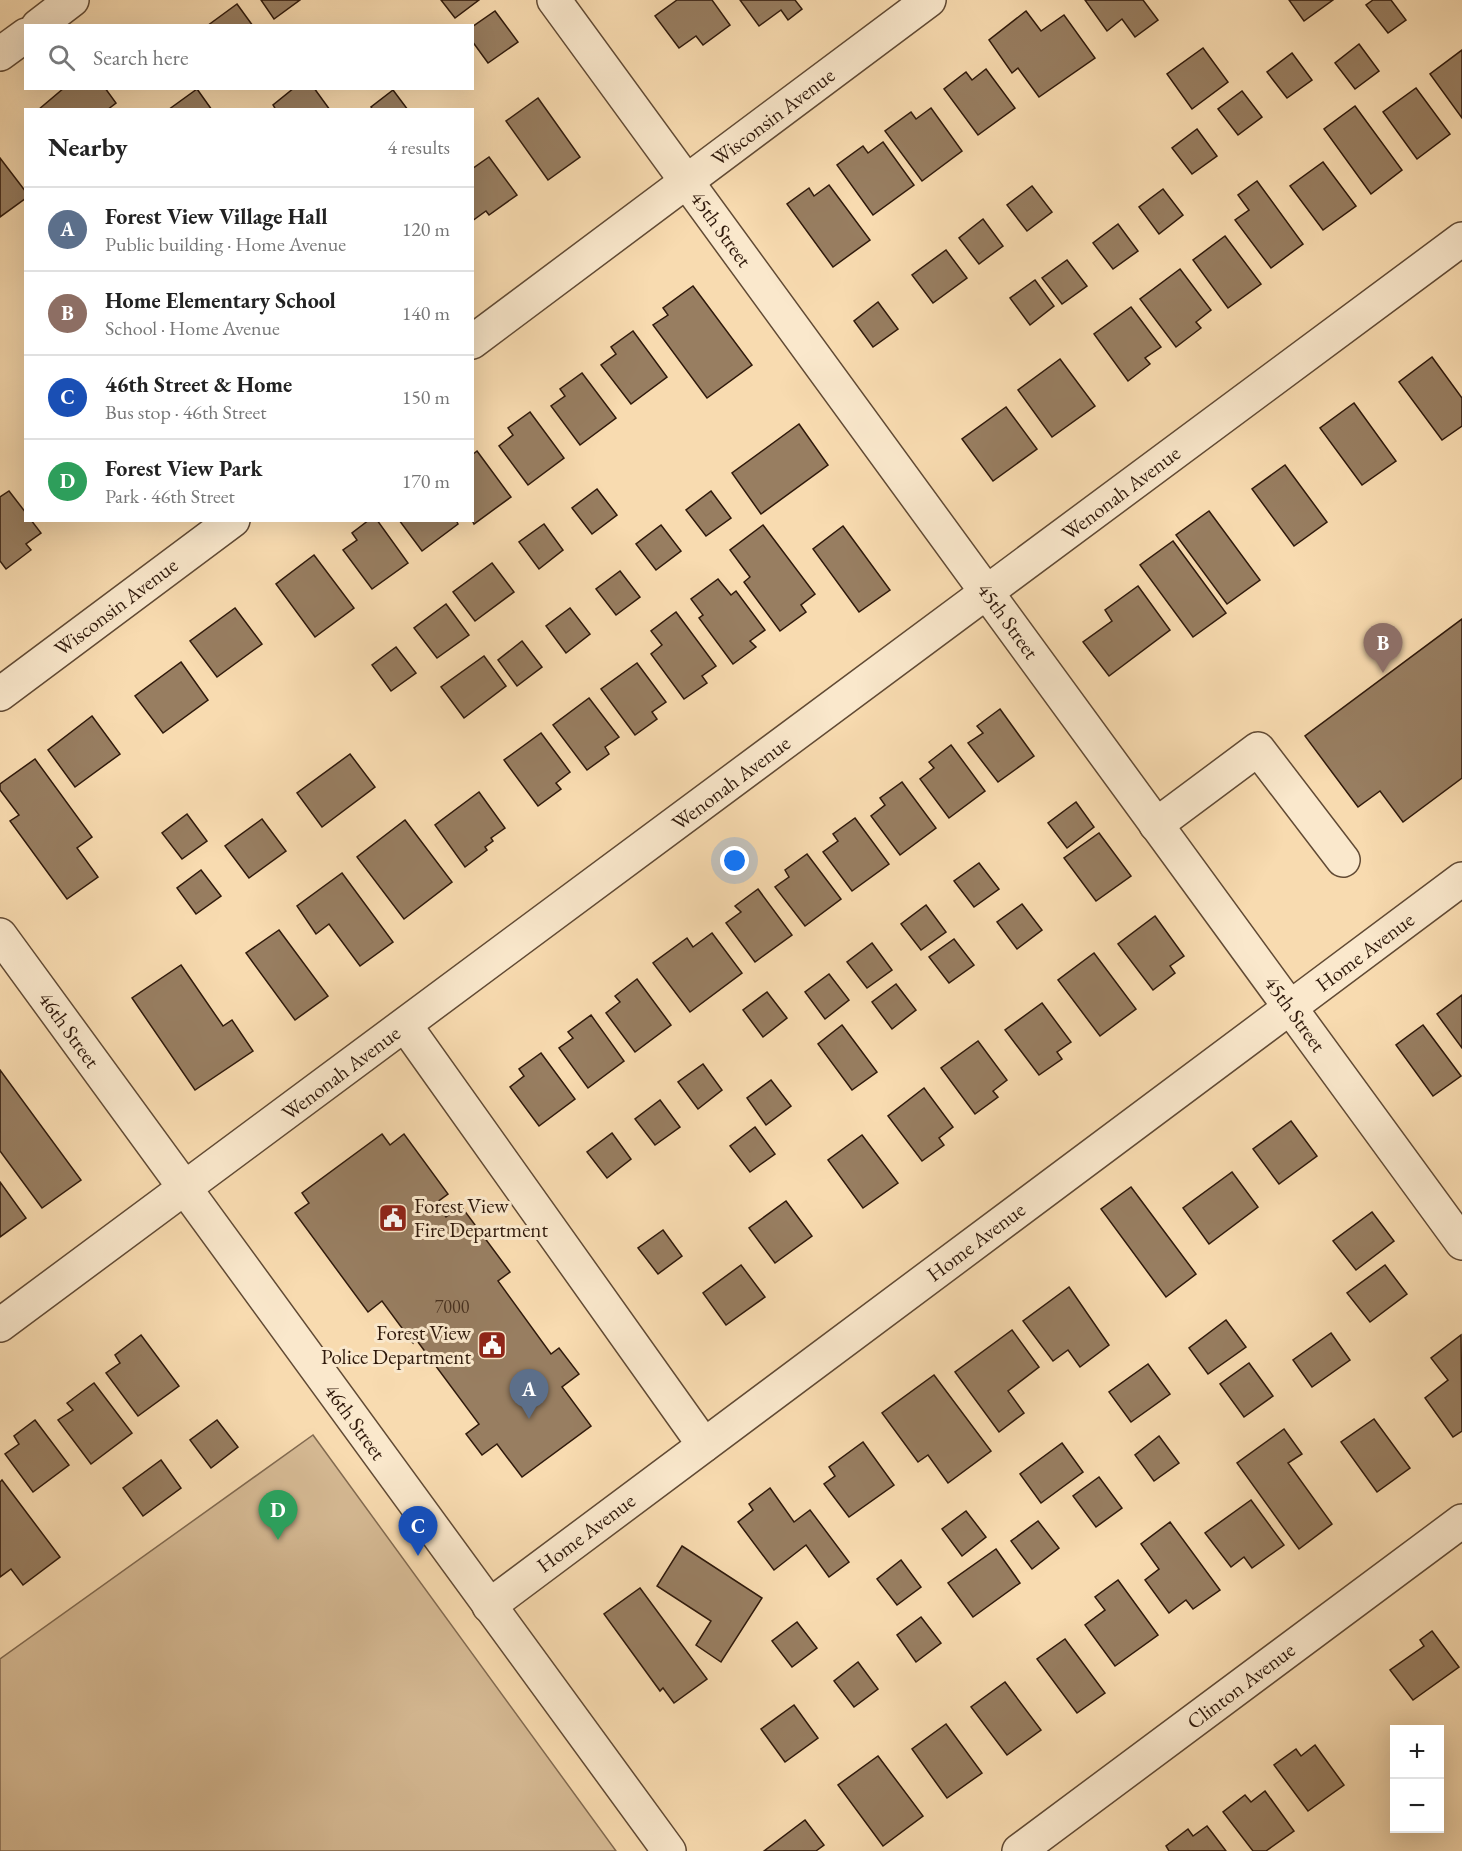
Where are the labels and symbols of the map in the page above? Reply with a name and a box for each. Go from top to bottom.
street label: Wisconsin Avenue [706,61,840,172]
street label: 45th Street [685,185,758,273]
street label: Wenonah Avenue [1056,439,1185,546]
street label: Wisconsin Avenue [49,551,183,662]
street label: 45th Street [972,577,1045,665]
pin: B [1364,624,1402,673]
street label: Wenonah Avenue [666,729,795,836]
your location [720,846,749,875]
street label: Home Avenue [1310,906,1419,997]
street label: 45th Street [1259,970,1332,1058]
street label: 46th Street [33,986,106,1074]
street label: Wenonah Avenue [276,1019,405,1126]
place label: Forest View Fire Department [414,1192,548,1243]
street label: Home Avenue [921,1196,1030,1287]
public building icon: Forest View Fire Department [377,1202,409,1234]
house number: 7000 [435,1295,470,1318]
place label: Forest View Police Department [321,1319,472,1370]
public building icon: Forest View Police Department [476,1329,508,1361]
pin: A [510,1370,548,1419]
street label: 46th Street [319,1378,392,1466]
street label: Home Avenue [531,1487,640,1578]
pin: D [258,1490,298,1540]
pin: C [398,1506,438,1556]
street label: Clinton Avenue [1181,1636,1300,1735]

